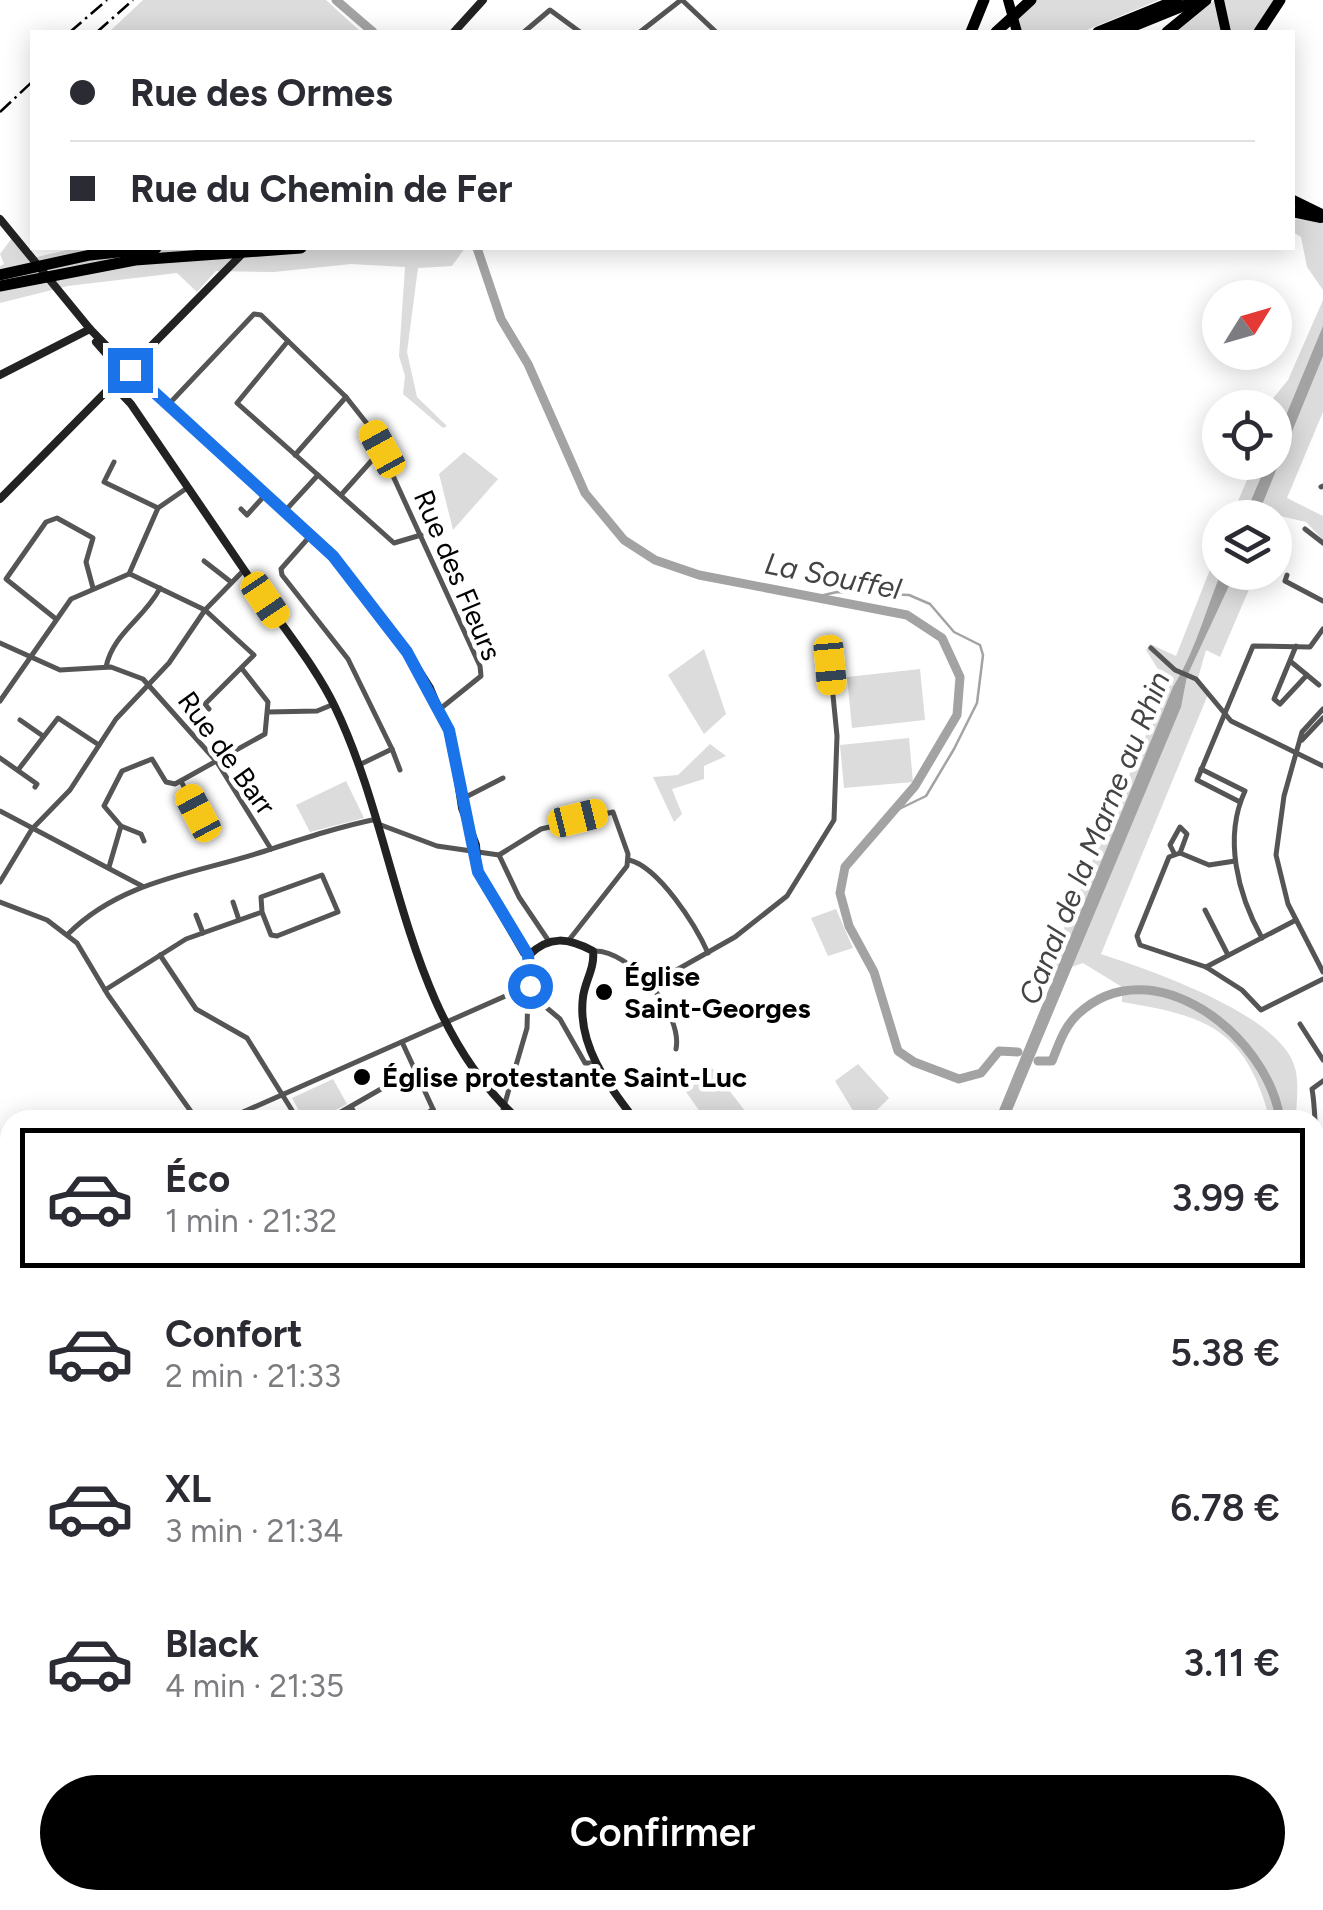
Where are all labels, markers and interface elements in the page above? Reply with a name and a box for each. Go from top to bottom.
text: Rue des Ormes [130,70,393,116]
text: Rue du Chemin de Fer [130,166,512,212]
north arrow [1202,280,1292,370]
map controls [1202,280,1292,590]
route end [108,348,153,393]
button: locate [1202,390,1292,480]
car [354,415,410,483]
street label: Rue des Fleurs [407,485,509,665]
button: layers [1202,500,1292,590]
water label: La Souffel [762,545,905,607]
car [236,567,294,633]
car [812,634,848,696]
water label: Canal de la Marne au Rhin [1010,666,1178,1010]
street label: Rue de Barr [171,685,283,822]
car [171,779,225,847]
car [545,796,611,840]
place label: Église Saint-Georges [624,959,810,1025]
route start [508,964,553,1009]
marker: Église Saint-Georges [593,981,615,1003]
place label: Église protestante Saint-Luc [382,1060,747,1094]
marker: Église protestante Saint-Luc [351,1066,373,1088]
icon: car [45,1153,135,1243]
text: Éco [165,1156,230,1202]
text: 3.99 € [1172,1175,1280,1221]
text: 1 min · 21:32 [165,1202,337,1240]
icon: car [45,1308,135,1398]
text: Confort [165,1311,302,1357]
text: 5.38 € [1170,1330,1280,1376]
text: 2 min · 21:33 [165,1357,341,1395]
icon: car [45,1463,135,1553]
text: XL [165,1466,211,1512]
text: 6.78 € [1170,1485,1280,1531]
text: 3 min · 21:34 [165,1512,343,1550]
icon: car [45,1618,135,1708]
text: Black [165,1621,259,1667]
text: 3.11 € [1183,1640,1280,1686]
text: 4 min · 21:35 [165,1667,344,1705]
button: Confirmer [40,1775,1285,1890]

